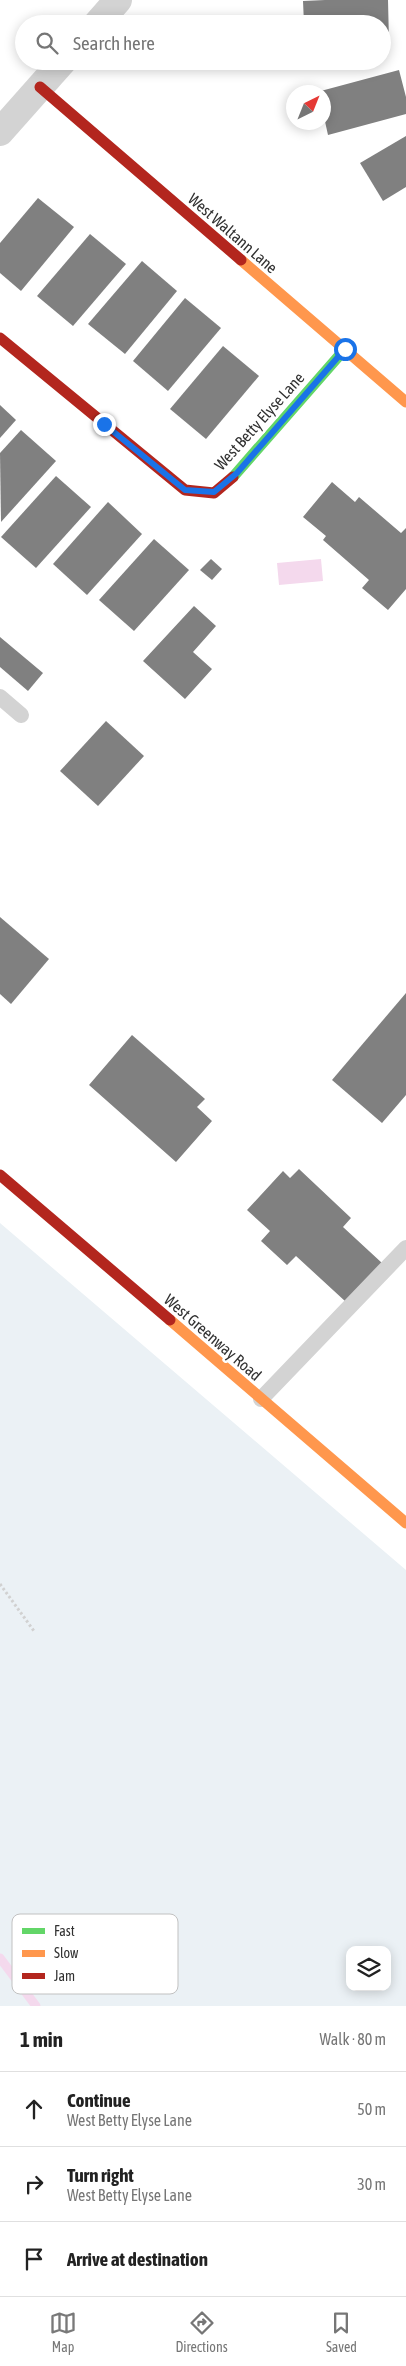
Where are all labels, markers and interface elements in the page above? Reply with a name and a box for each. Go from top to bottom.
search box [15,15,391,70]
icon: search [33,29,61,57]
text: Search here [73,32,155,54]
north arrow [286,85,331,130]
street label: West Waltann Lane [185,189,281,277]
route start [334,338,357,361]
street label: West Betty Elyse Lane [211,369,308,474]
route end [93,413,116,436]
street label: West Greenway Road [160,1290,265,1385]
legend [12,1914,178,1994]
text: Fast [54,1923,75,1939]
text: Slow [54,1945,79,1961]
map controls [346,1946,391,1991]
button: layers [346,1946,391,1991]
text: Jam [54,1968,75,1984]
text: 1 min [20,2027,63,2051]
text: Walk · 80 m [320,2030,386,2048]
text: Continue [67,2089,131,2111]
icon: ahead [20,2095,48,2123]
text: 50 m [357,2100,386,2118]
text: West Betty Elyse Lane [67,2111,192,2129]
text: Turn right [67,2164,134,2186]
icon: right [20,2170,48,2198]
text: 30 m [357,2175,386,2193]
text: West Betty Elyse Lane [67,2186,192,2204]
icon: arrive [20,2245,48,2273]
text: Arrive at destination [67,2248,208,2270]
tab: Map [49,2309,77,2355]
tab: Directions [175,2309,228,2355]
tab: Saved [326,2309,357,2355]

